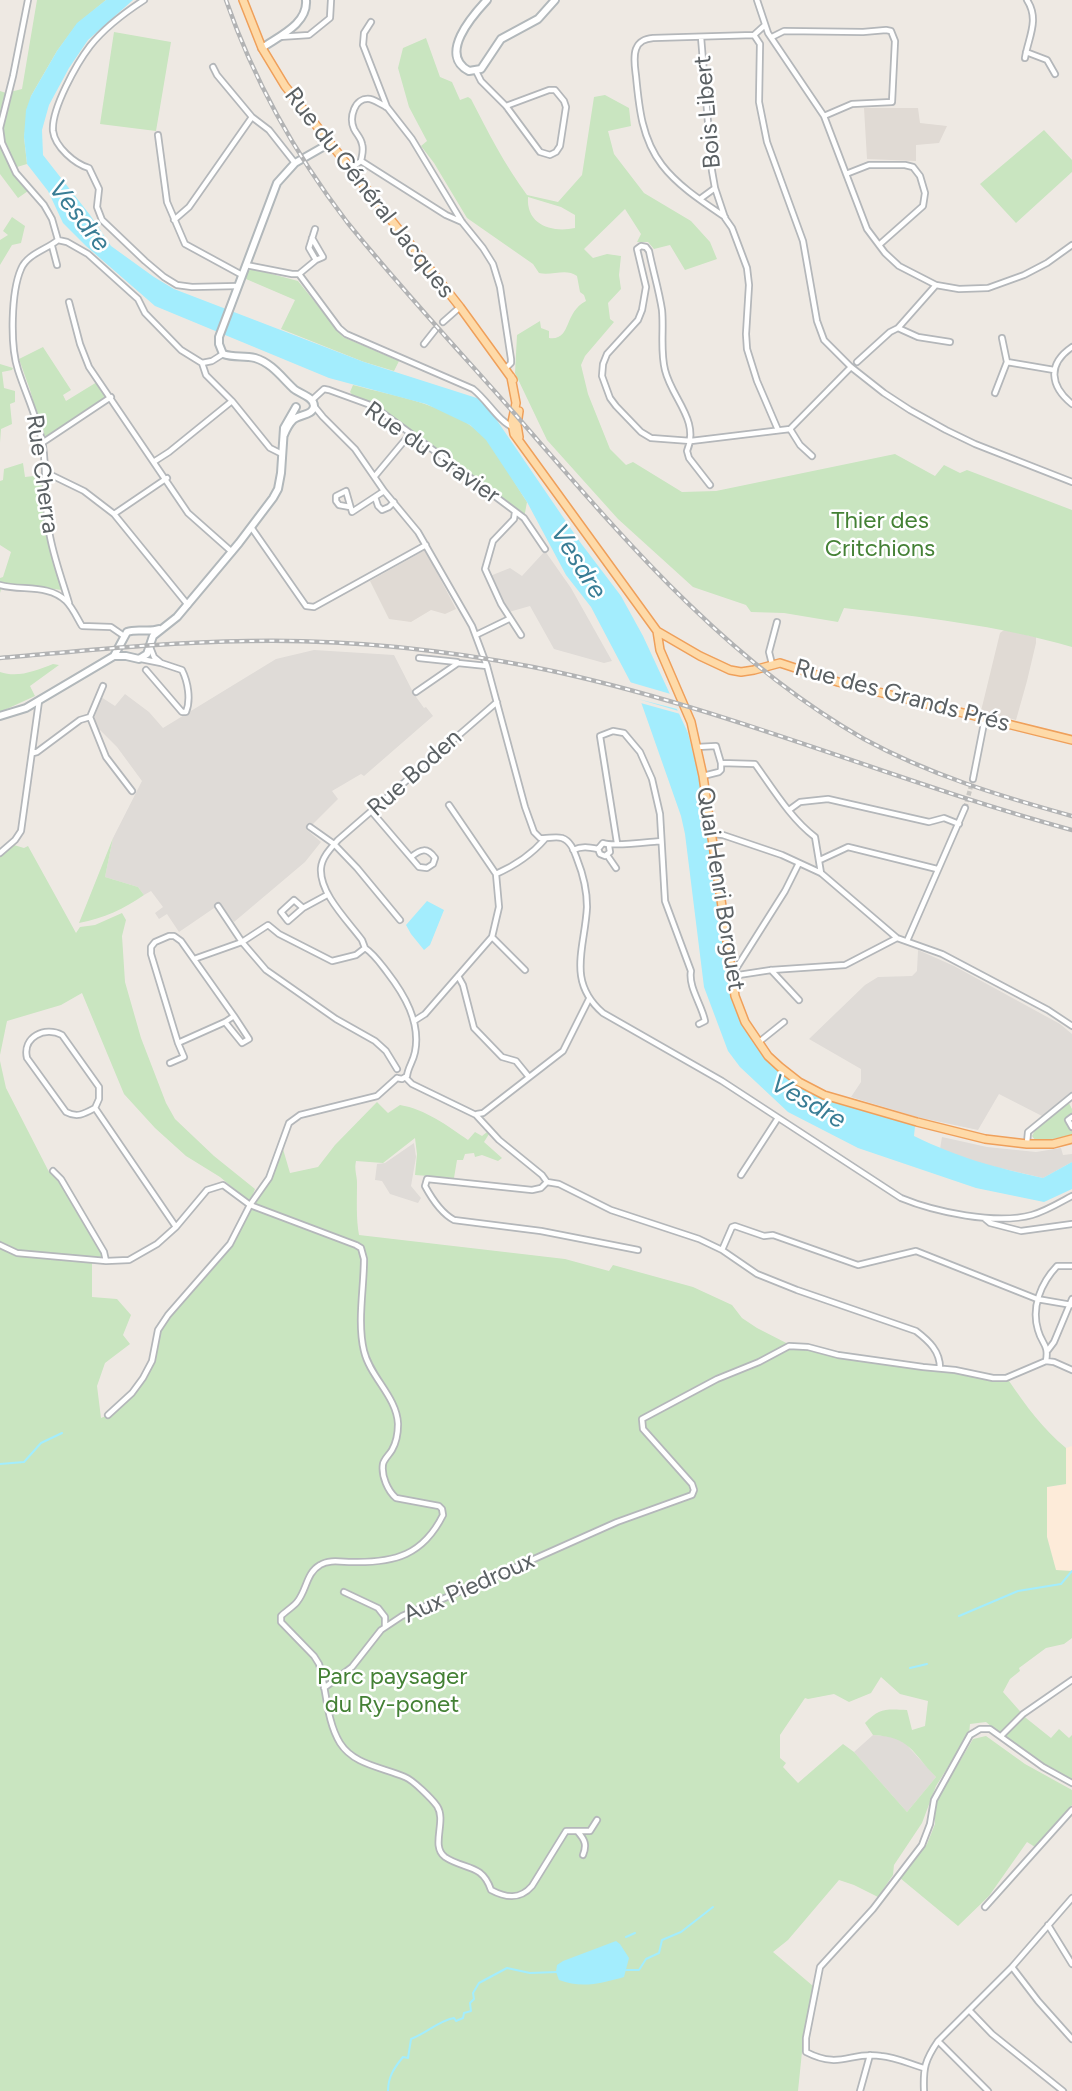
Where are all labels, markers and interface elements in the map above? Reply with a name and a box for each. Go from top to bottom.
street label: Bois Libert [689,54,727,170]
street label: Rue du Général Jacques [278,82,460,304]
water label: Vesdre [42,174,116,258]
street label: Rue du Gravier [359,396,505,510]
street label: Rue Cherra [19,413,65,535]
park label: Thier des Critchions [825,507,935,563]
water label: Vesdre [543,519,613,605]
street label: Rue des Grands Prés [791,653,1013,739]
street label: Rue Boden [362,723,468,823]
street label: Quai Henri Borguet [690,785,750,993]
water label: Vesdre [765,1068,851,1136]
street label: Aux Piedroux [399,1546,539,1630]
park label: Parc paysager du Ry-ponet [317,1663,467,1719]

